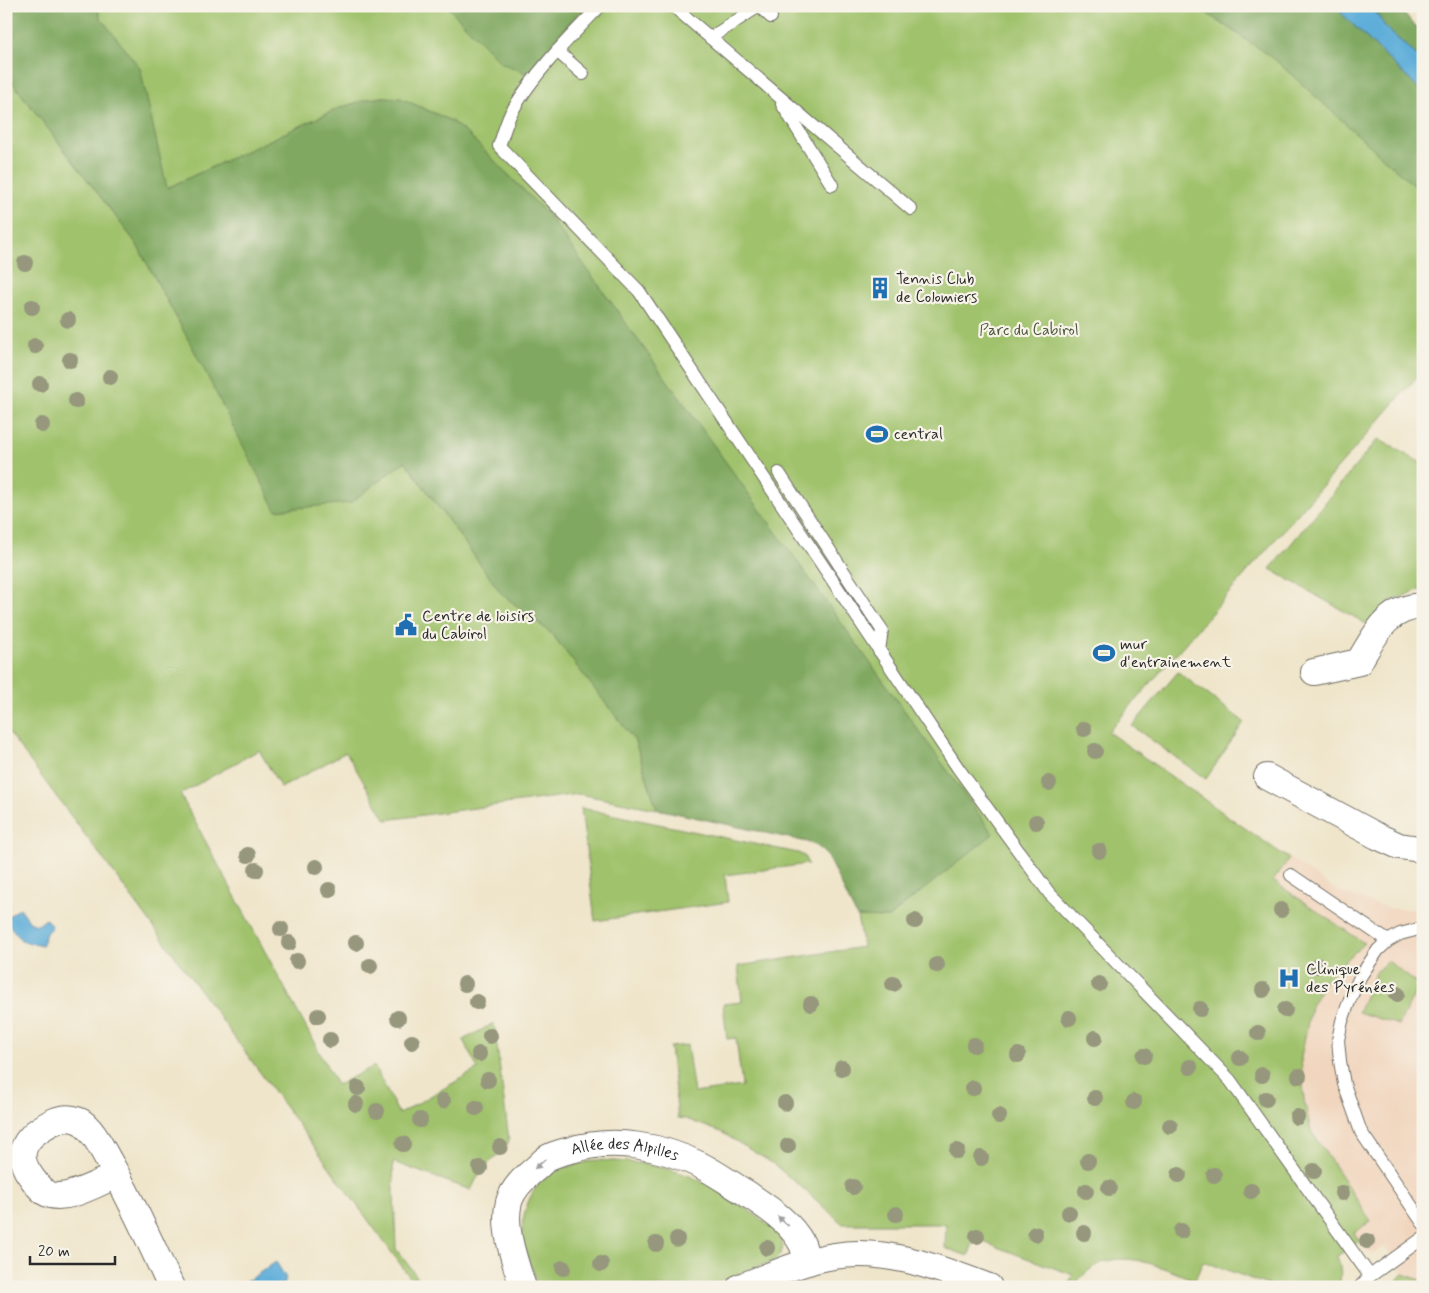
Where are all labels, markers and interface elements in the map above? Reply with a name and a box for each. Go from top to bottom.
place label: Tennis Club de Colomiers [896,269,977,308]
building icon: Tennis Club de Colomiers [867,275,893,301]
park label: Parc du Cabirol [979,320,1079,341]
sports icon: central [864,421,890,447]
place label: central [894,424,943,445]
place label: Centre de loisirs du Cabirol [422,606,534,645]
public building icon: Centre de loisirs du Cabirol [393,612,419,638]
place label: mur d'entrainement [1120,634,1232,673]
sports icon: mur d'entrainement [1091,640,1117,666]
place label: Clinique des Pyrénées [1306,959,1395,998]
hospital icon: Clinique des Pyrénées [1276,965,1302,991]
street label: Allée des Alpilles [568,1133,682,1166]
one-way arrow [534,1159,547,1170]
one-way arrow [777,1215,789,1227]
scale bar [30,1233,115,1265]
text: 20 m [38,1242,70,1262]

